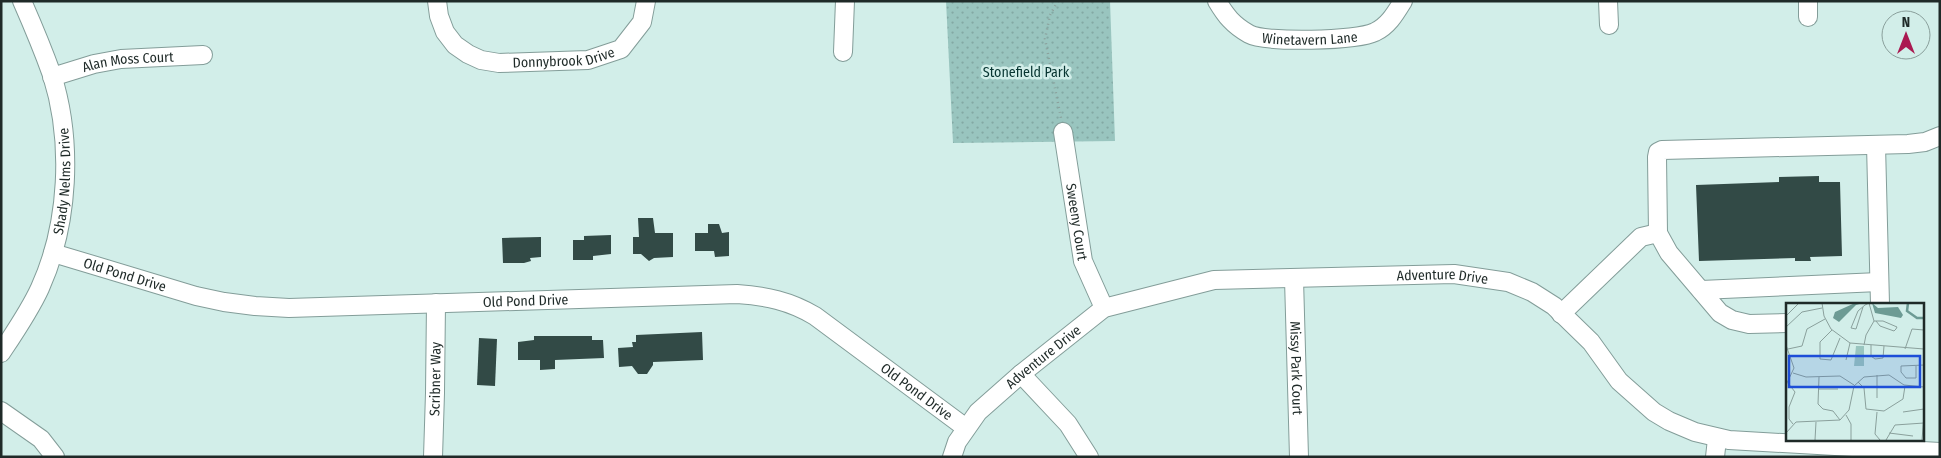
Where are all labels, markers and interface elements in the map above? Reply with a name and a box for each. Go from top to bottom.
north arrow [1881,10,1931,60]
text: N [1902,14,1910,31]
street label: Winetavern Lane [1261,28,1359,49]
street label: Donnybrook Drive [512,44,617,72]
street label: Alan Moss Court [80,48,174,76]
park label: Stonefield Park [983,64,1070,81]
street label: Shady Nelms Drive [50,127,74,236]
street label: Sweeny Court [1062,182,1091,262]
street label: Old Pond Drive [81,255,168,296]
street label: Adventure Drive [1397,266,1489,288]
street label: Old Pond Drive [483,291,569,311]
inset map [1786,303,1924,440]
street label: Missy Park Court [1286,321,1306,416]
street label: Adventure Drive [1002,322,1085,392]
street label: Scribner Way [426,341,445,416]
street label: Old Pond Drive [877,360,956,424]

